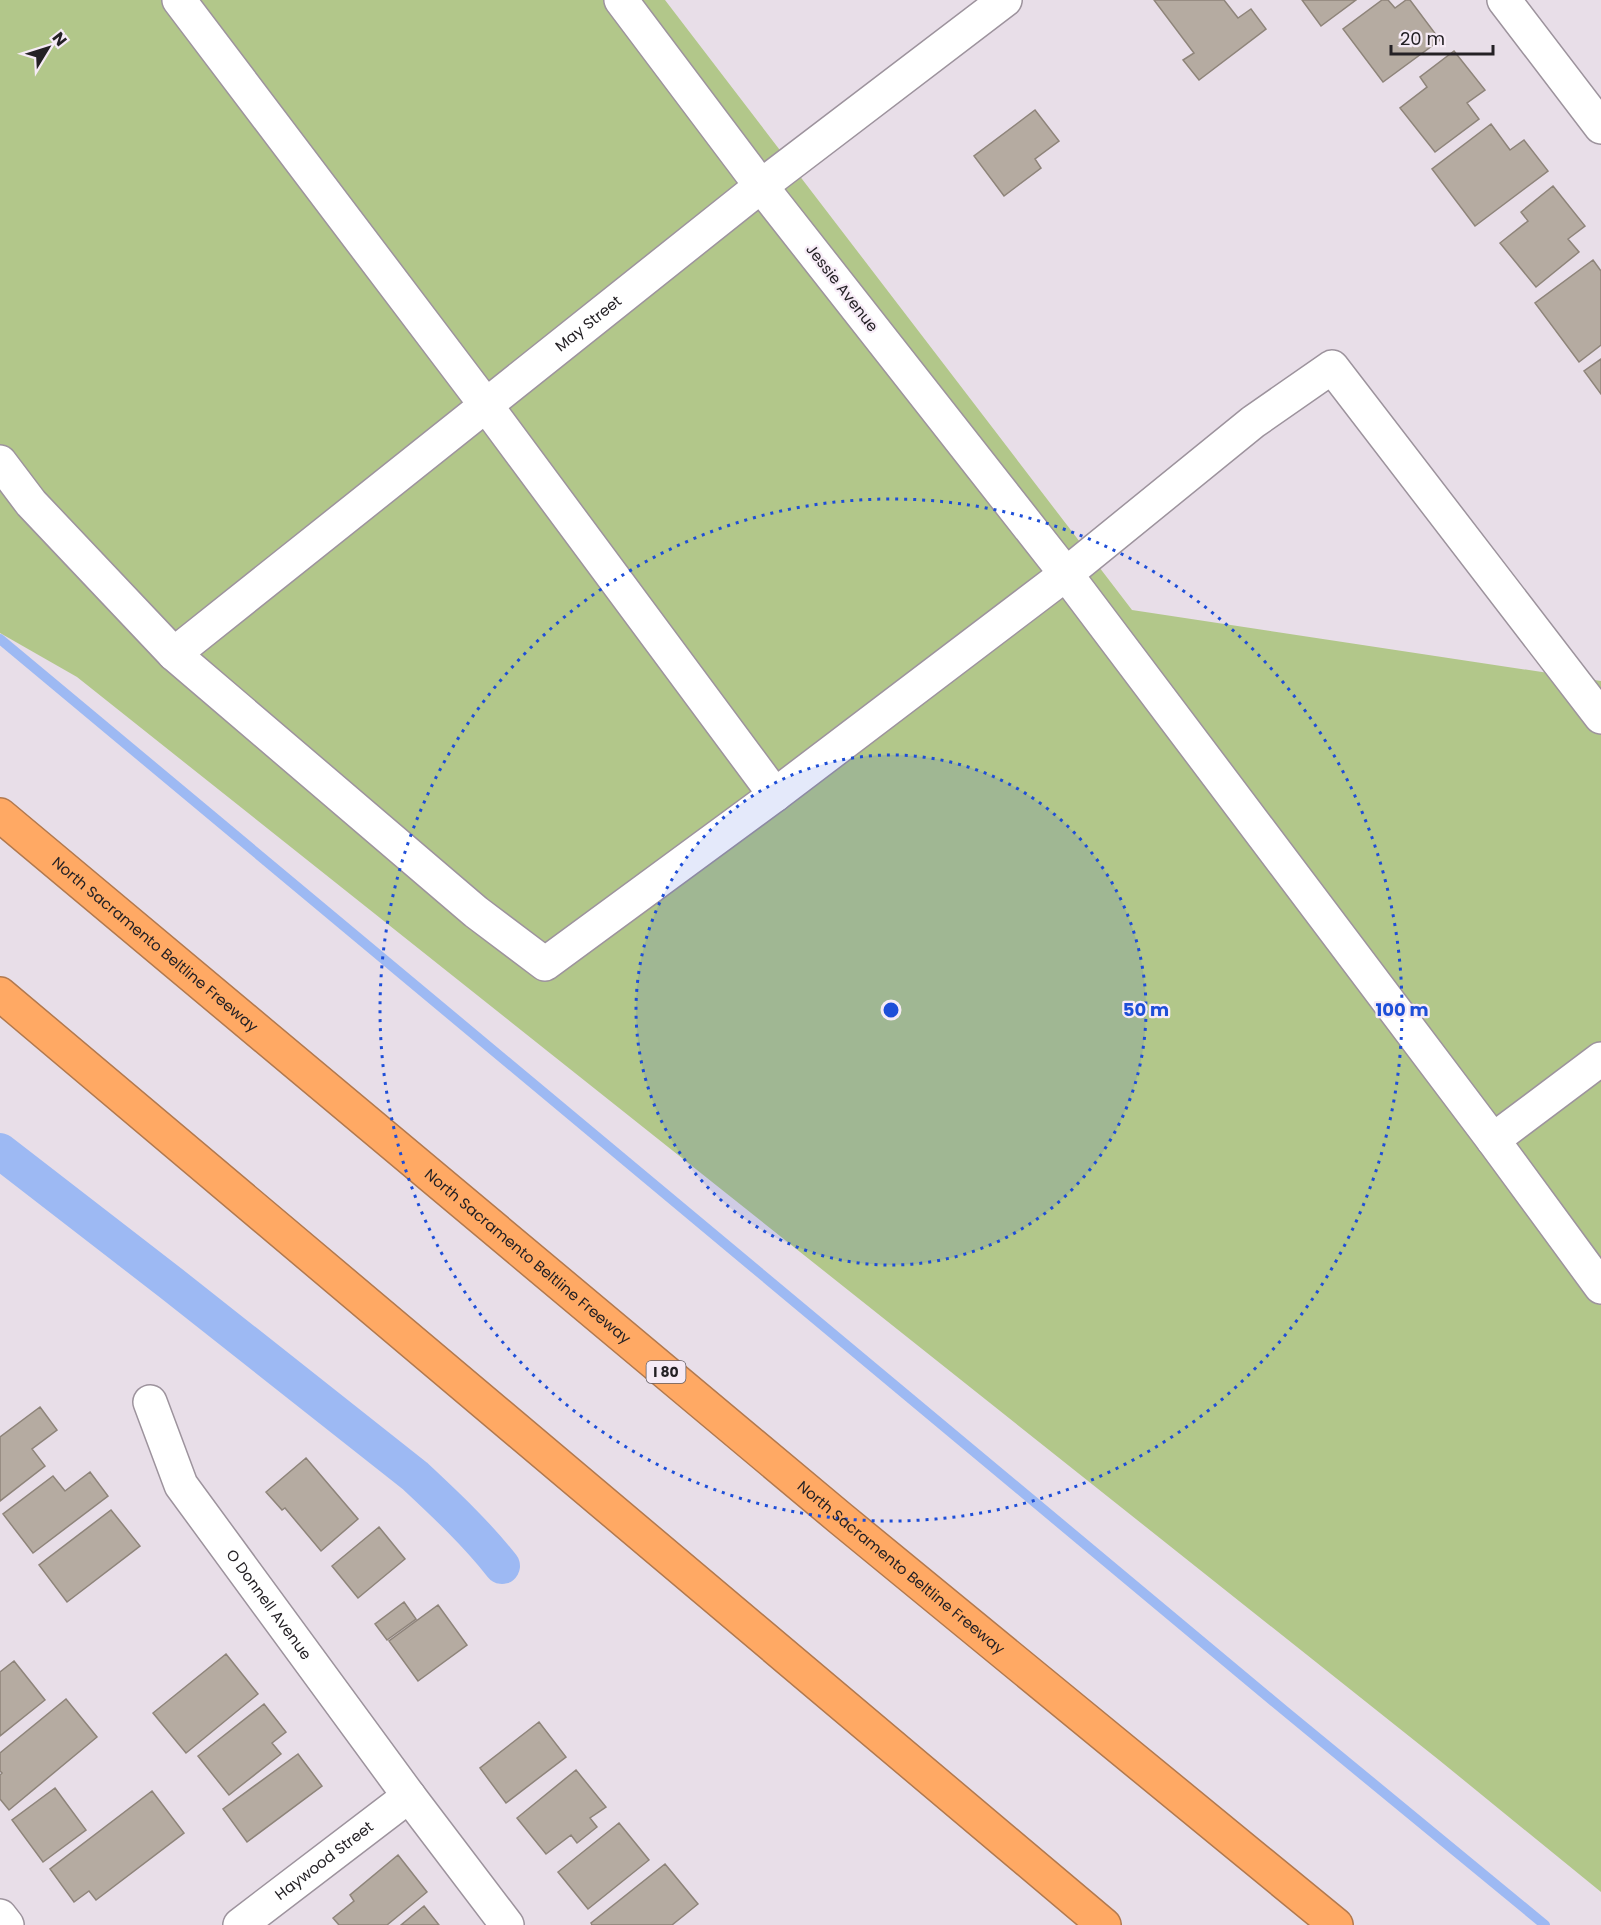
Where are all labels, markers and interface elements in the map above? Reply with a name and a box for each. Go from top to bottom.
north arrow [18,18,78,78]
scale bar [1391,18,1493,56]
text: 20 m [1400,26,1445,51]
text: N [47,27,72,51]
street label: Jessie Avenue [801,239,883,336]
street label: May Street [550,290,626,356]
street label: North Sacramento Beltline Freeway [48,852,263,1037]
text: 50 m [1123,997,1169,1022]
text: 100 m [1375,997,1429,1022]
centre of rings [881,1000,901,1020]
street label: North Sacramento Beltline Freeway [420,1164,636,1349]
road number: I 80 [646,1361,686,1383]
street label: North Sacramento Beltline Freeway [793,1476,1010,1659]
street label: O Donnell Avenue [222,1545,317,1664]
street label: Haywood Street [270,1816,377,1905]

